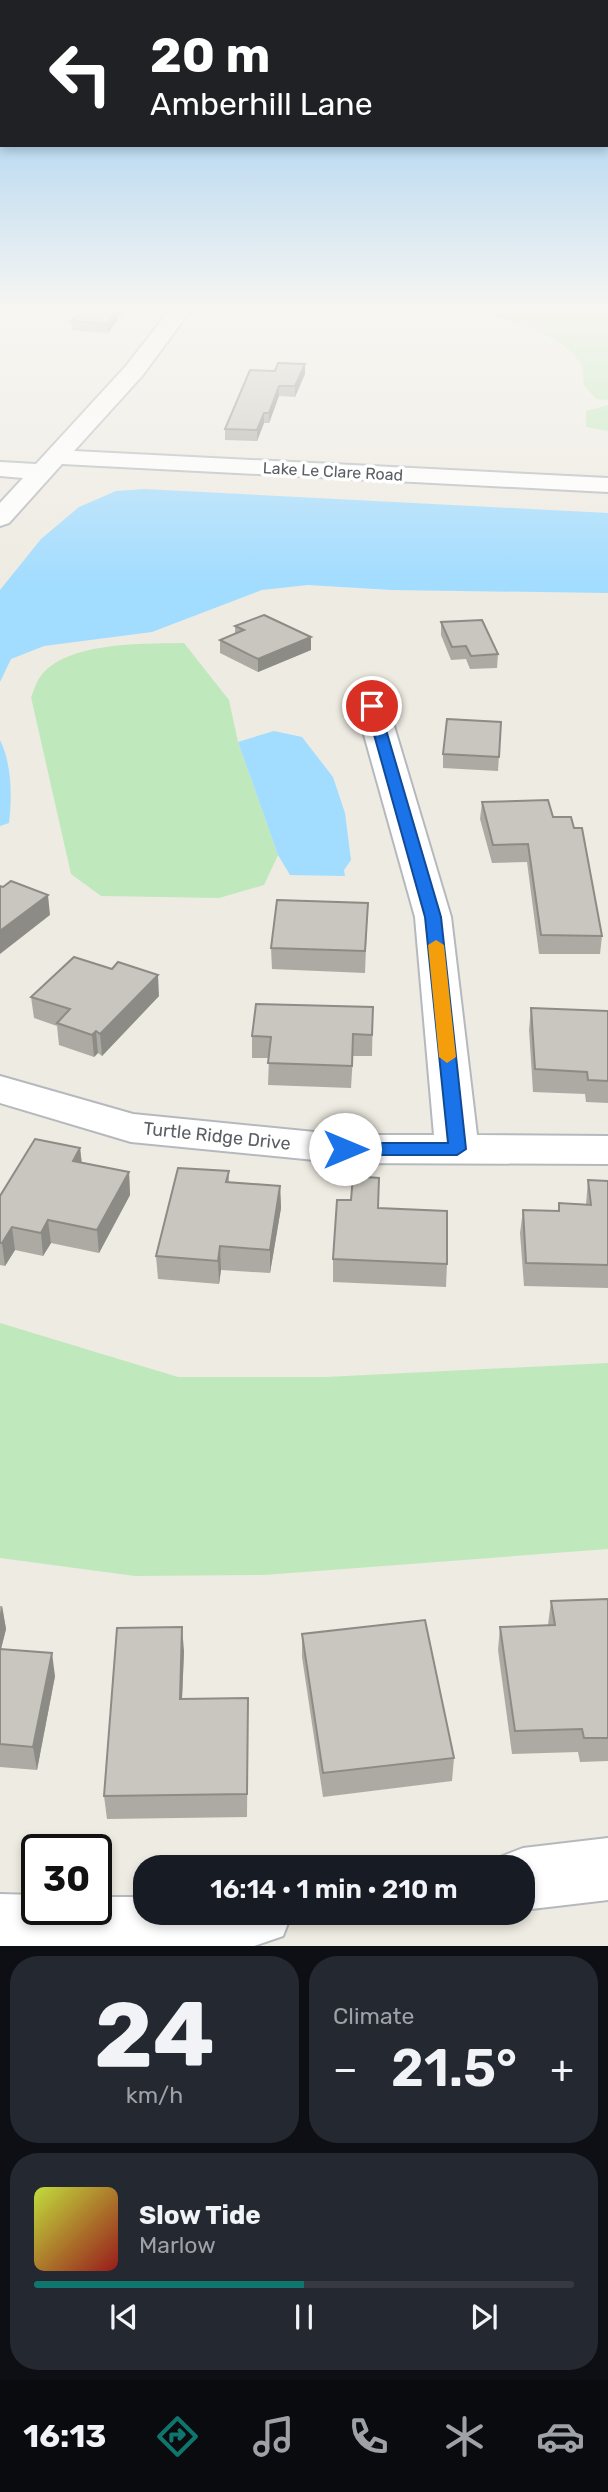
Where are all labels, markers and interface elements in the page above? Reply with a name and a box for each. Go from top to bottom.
text: 20 m [150,26,271,84]
icon: left [35,28,126,119]
text: Amberhill Lane [150,85,373,123]
street label: Lake Le Clare Road [262,458,404,485]
pin [342,676,402,736]
icon: arrive [353,687,391,725]
position arrow [308,1112,382,1186]
street label: Turtle Ridge Drive [142,1117,292,1155]
speed limit sign: 30 [21,1834,112,1925]
text: 16:14 · 1 min · 210 m [210,1874,458,1905]
text: 24 [94,1981,215,2089]
text: Climate [333,2002,414,2030]
text: 21.5° [391,2037,517,2099]
text: − [333,2046,358,2092]
text: + [550,2046,574,2092]
text: km/h [126,2081,183,2109]
text: Slow Tide [139,2200,261,2231]
text: Marlow [139,2231,216,2259]
icon: previous [105,2298,143,2336]
icon: pause [285,2298,323,2336]
icon: next [465,2298,503,2336]
icon: directions [153,2412,202,2461]
icon: music [249,2412,298,2461]
icon: phone [344,2412,393,2461]
icon: climate [440,2412,489,2461]
icon: car [536,2412,585,2461]
text: 16:13 [23,2417,106,2455]

